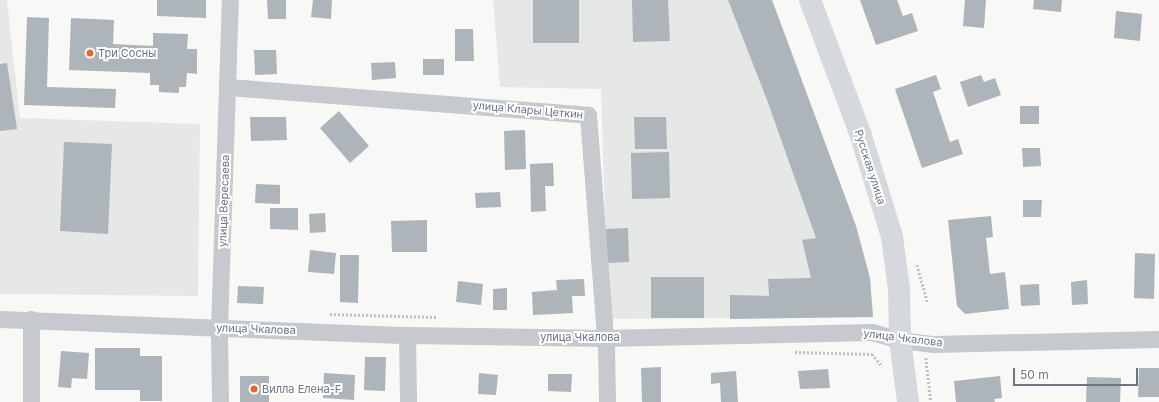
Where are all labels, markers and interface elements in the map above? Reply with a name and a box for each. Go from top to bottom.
place label: Три Сосны [98,46,156,60]
marker: Три Сосны [85,48,95,58]
street label: улица Клары Цеткин [472,99,584,121]
street label: Русская улица [852,128,888,206]
street label: улица Вересаева [216,155,232,247]
street label: улица Чкалова [216,321,296,337]
street label: улица Чкалова [863,327,943,349]
street label: улица Чкалова [540,330,620,344]
scale bar [1015,360,1140,386]
text: 50 m [1020,367,1049,382]
place label: Вилла Елена-F [262,382,341,396]
marker: Вилла Елена-F [249,384,259,394]

